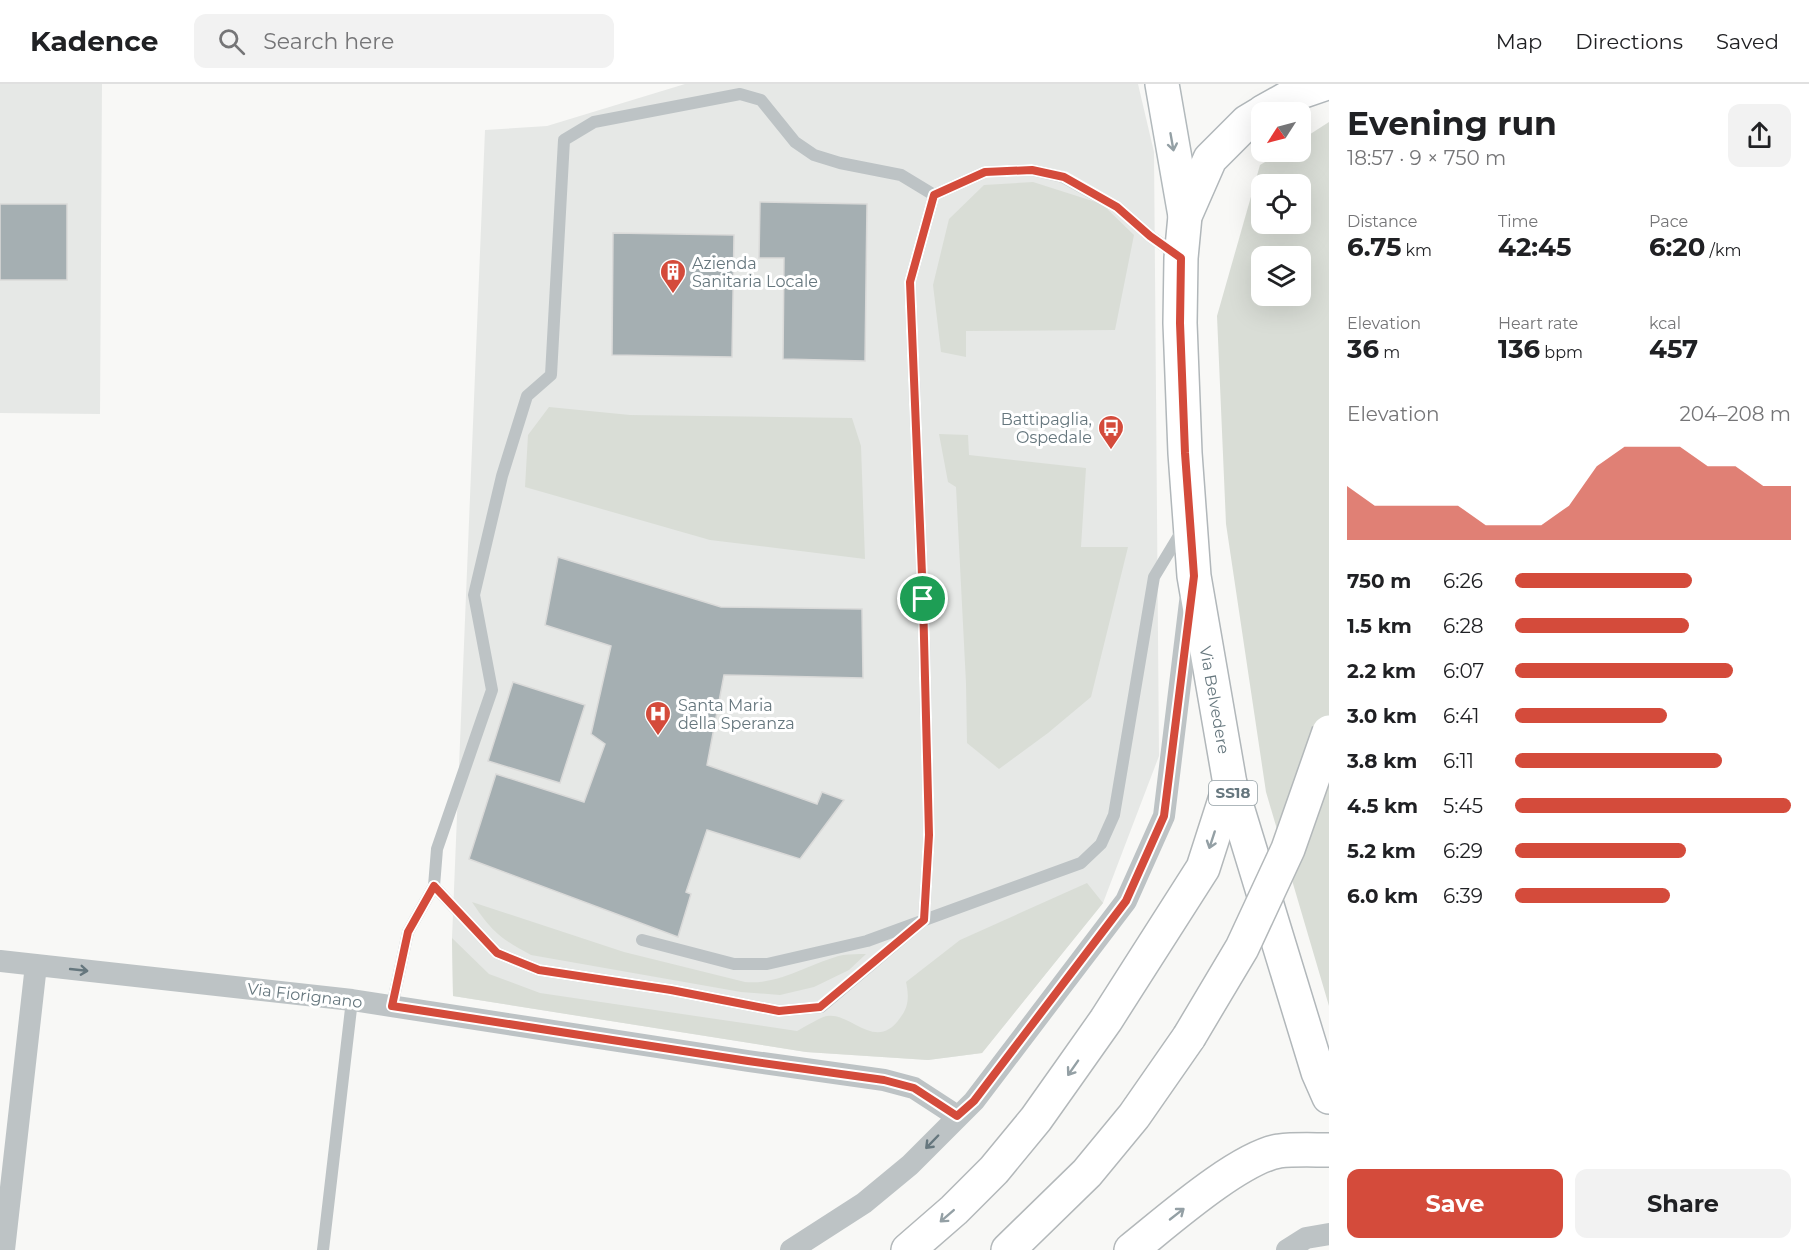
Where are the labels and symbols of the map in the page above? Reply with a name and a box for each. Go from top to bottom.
north arrow [1251,102,1311,162]
one-way arrow [1167,131,1178,151]
place label: Azienda Sanitaria Locale [692,254,818,291]
building icon: Azienda Sanitaria Locale [658,257,688,295]
place label: Battipaglia, Ospedale [1001,410,1092,447]
bus stop icon: Battipaglia, Ospedale [1096,413,1126,451]
pin [897,573,948,624]
street label: Via Belvedere [1196,645,1233,756]
place label: Santa Maria della Speranza [678,696,795,733]
hospital icon: Santa Maria della Speranza [643,699,673,737]
road number: SS18 [1209,781,1257,805]
one-way arrow [1206,830,1217,849]
one-way arrow [69,964,88,975]
street label: Via Fiorignano [246,979,364,1012]
one-way arrow [1067,1059,1079,1075]
one-way arrow [925,1135,939,1150]
one-way arrow [1169,1208,1185,1221]
one-way arrow [939,1209,954,1223]

